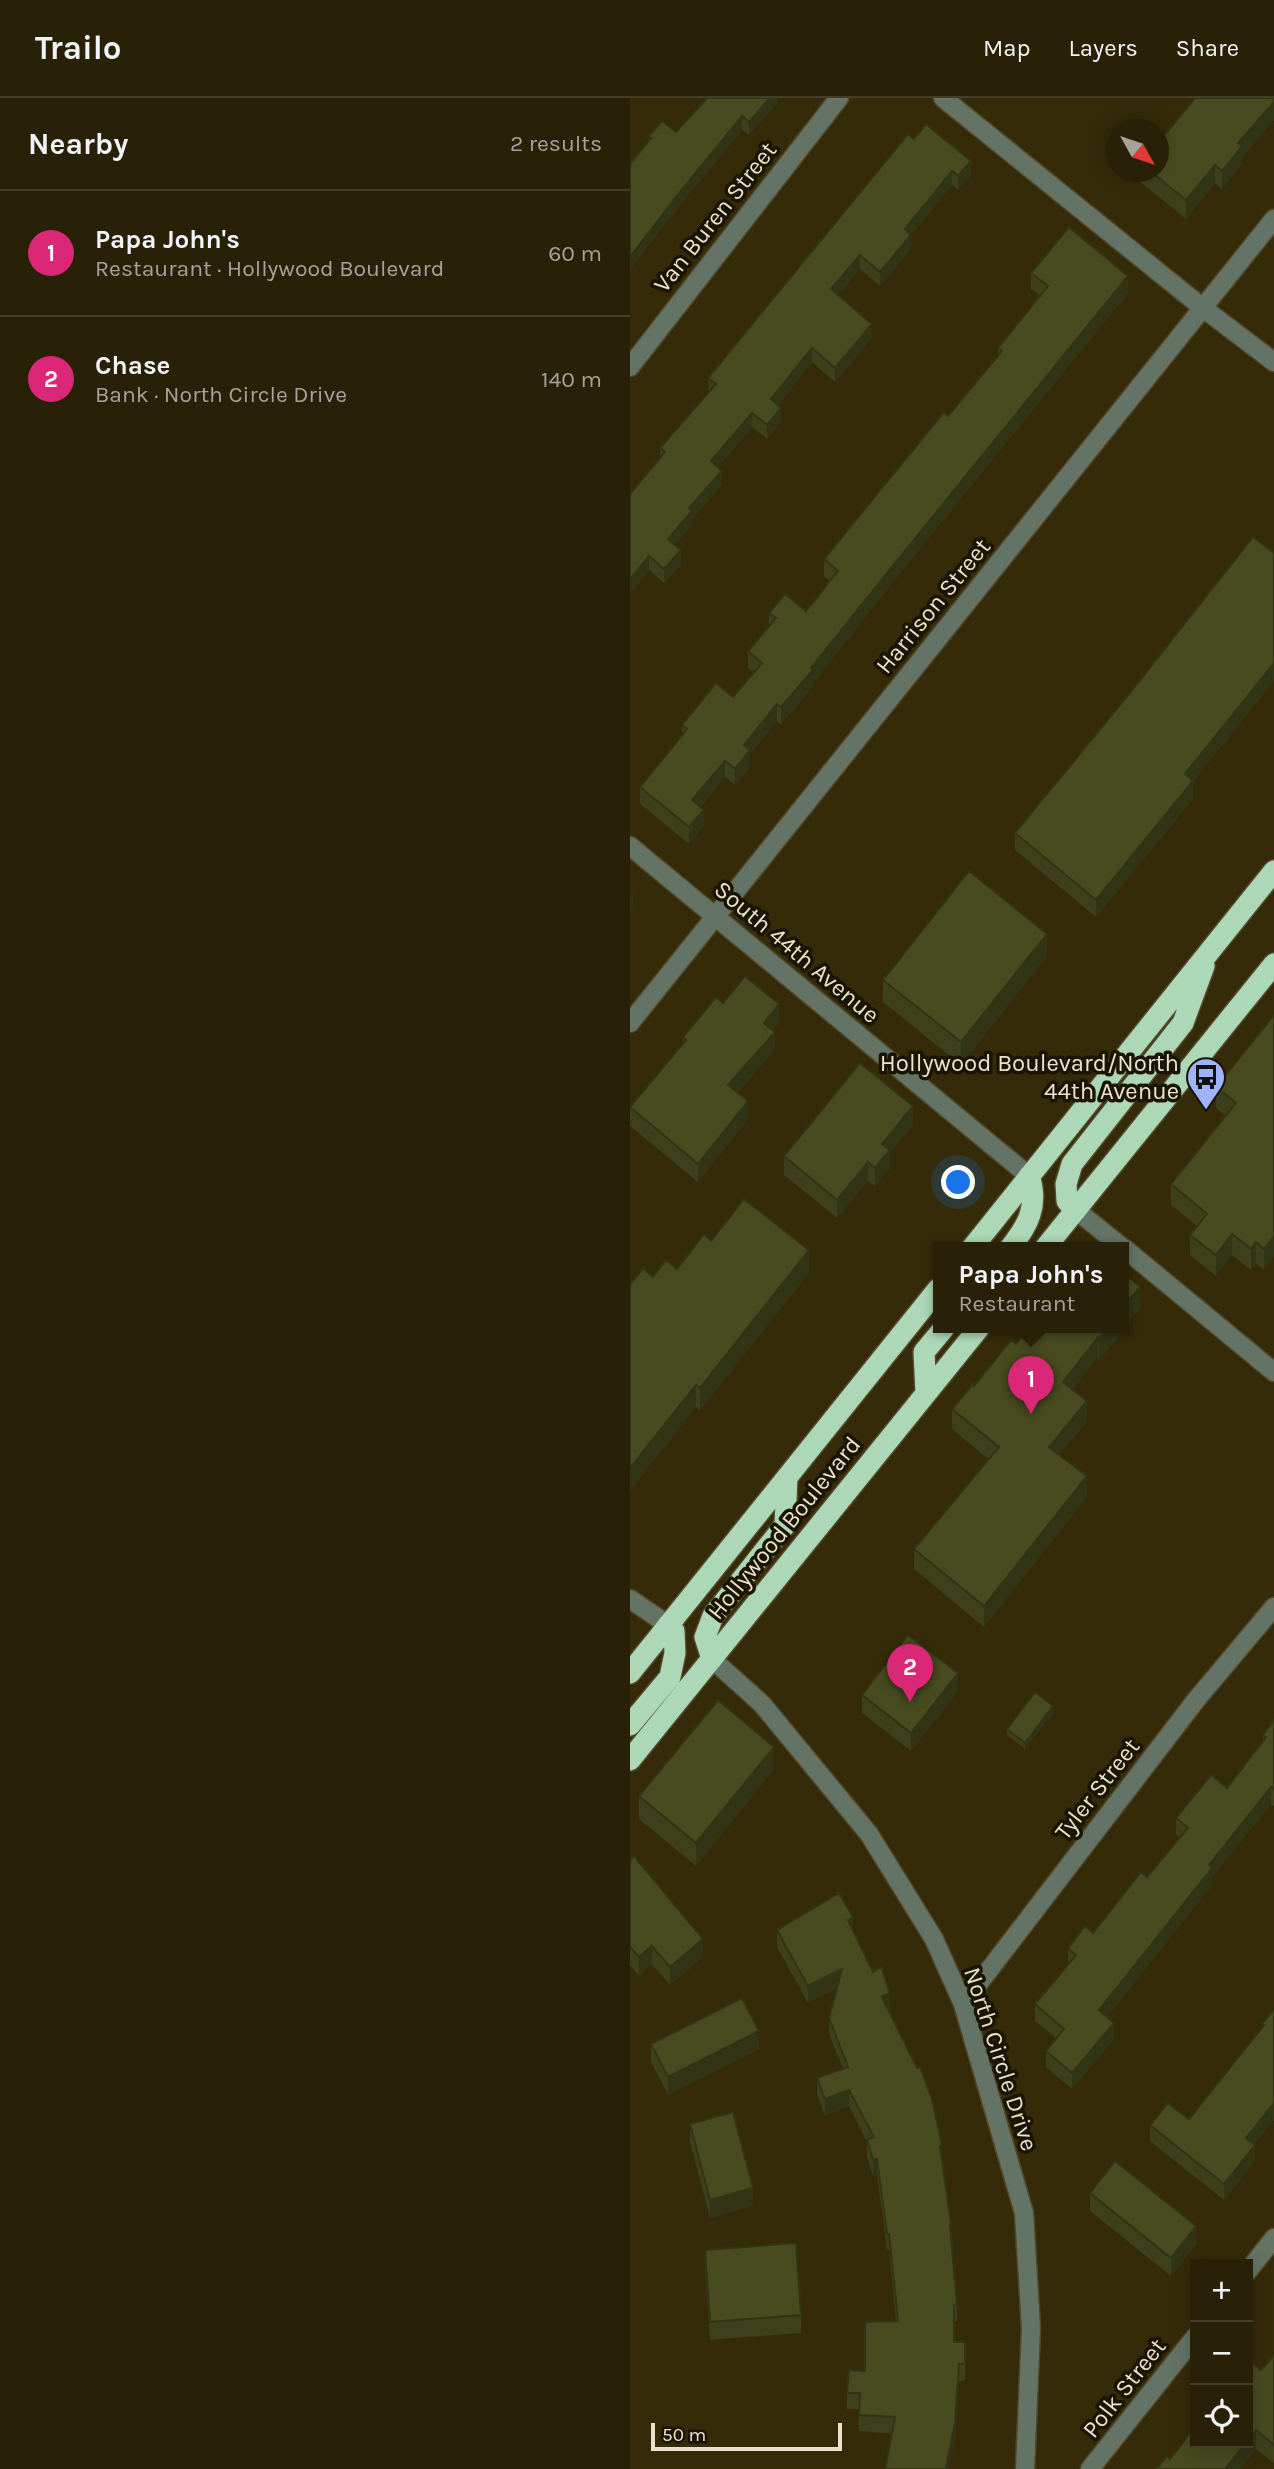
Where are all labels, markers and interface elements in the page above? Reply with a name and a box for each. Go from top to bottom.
text: Trailo [35,29,122,67]
text: Map [983,34,1031,62]
text: Layers [1069,34,1138,62]
text: Share [1176,34,1239,62]
north arrow [1106,119,1169,182]
text: Nearby [28,126,128,162]
text: 2 results [510,130,602,157]
street label: Van Buren Street [648,136,782,298]
text: Papa John's [95,224,240,255]
text: 1 [47,240,55,267]
text: 60 m [548,240,602,267]
text: Restaurant · Hollywood Boulevard [95,255,444,282]
text: Chase [95,350,170,381]
text: 2 [44,366,58,393]
text: 140 m [541,366,602,393]
text: Bank · North Circle Drive [95,381,347,408]
street label: Harrison Street [870,533,996,679]
street label: South 44th Avenue [709,875,885,1029]
place label: Hollywood Boulevard/North 44th Avenue [880,1049,1179,1105]
bus stop icon: Hollywood Boulevard/North 44th Avenue [1185,1056,1227,1111]
your location [941,1165,975,1199]
popup [933,1242,1129,1333]
text: Papa John's [959,1259,1103,1290]
text: Restaurant [959,1290,1075,1317]
pin: 1 [1008,1356,1054,1414]
street label: Hollywood Boulevard [702,1431,866,1625]
pin: 2 [887,1644,933,1702]
street label: Tyler Street [1049,1733,1145,1845]
street label: North Circle Drive [958,1964,1044,2154]
map controls [1190,2259,1253,2448]
button: + [1190,2259,1253,2322]
button: − [1190,2322,1253,2385]
street label: Polk Street [1077,2333,1171,2443]
button: locate [1190,2385,1253,2448]
scale bar [651,2420,842,2452]
text: 50 m [662,2424,706,2446]

